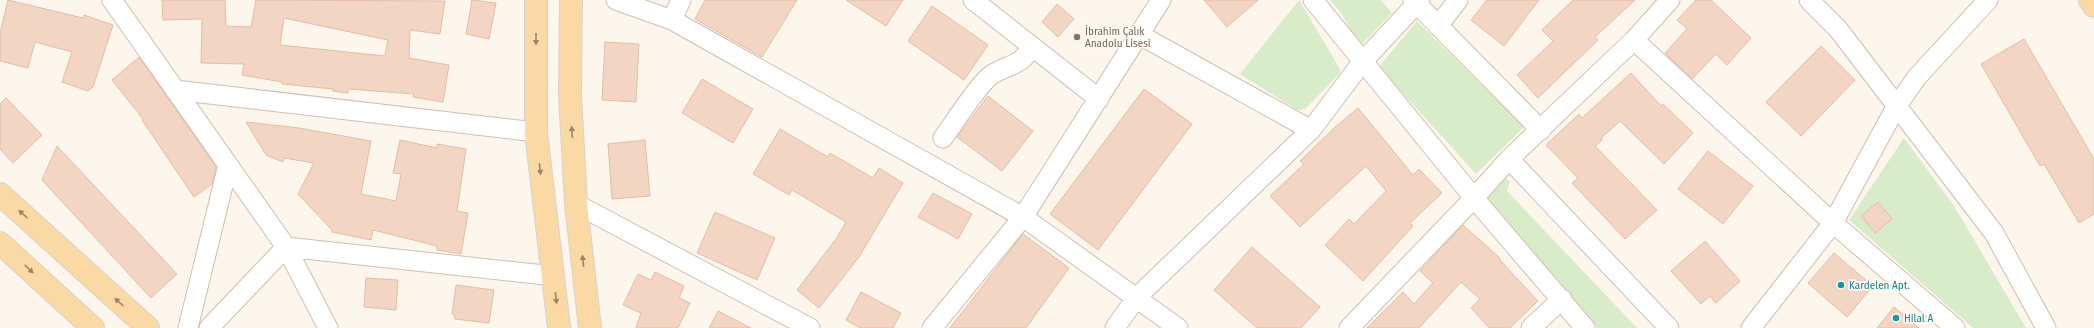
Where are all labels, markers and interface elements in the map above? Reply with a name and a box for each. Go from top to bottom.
place label: İbrahim Çalık Anadolu Lisesi [1085,24,1151,50]
marker: İbrahim Çalık Anadolu Lisesi [1072,32,1082,42]
one-way arrow [533,33,539,46]
one-way arrow [568,126,575,138]
one-way arrow [537,163,544,175]
one-way arrow [18,210,28,219]
one-way arrow [579,255,586,267]
one-way arrow [24,264,34,274]
marker: Kardelen Apt. [1836,280,1846,290]
place label: Kardelen Apt. [1849,280,1910,292]
one-way arrow [553,292,560,304]
one-way arrow [114,297,124,306]
marker: Hilal A [1891,313,1901,323]
place label: Hilal A [1904,313,1933,325]

